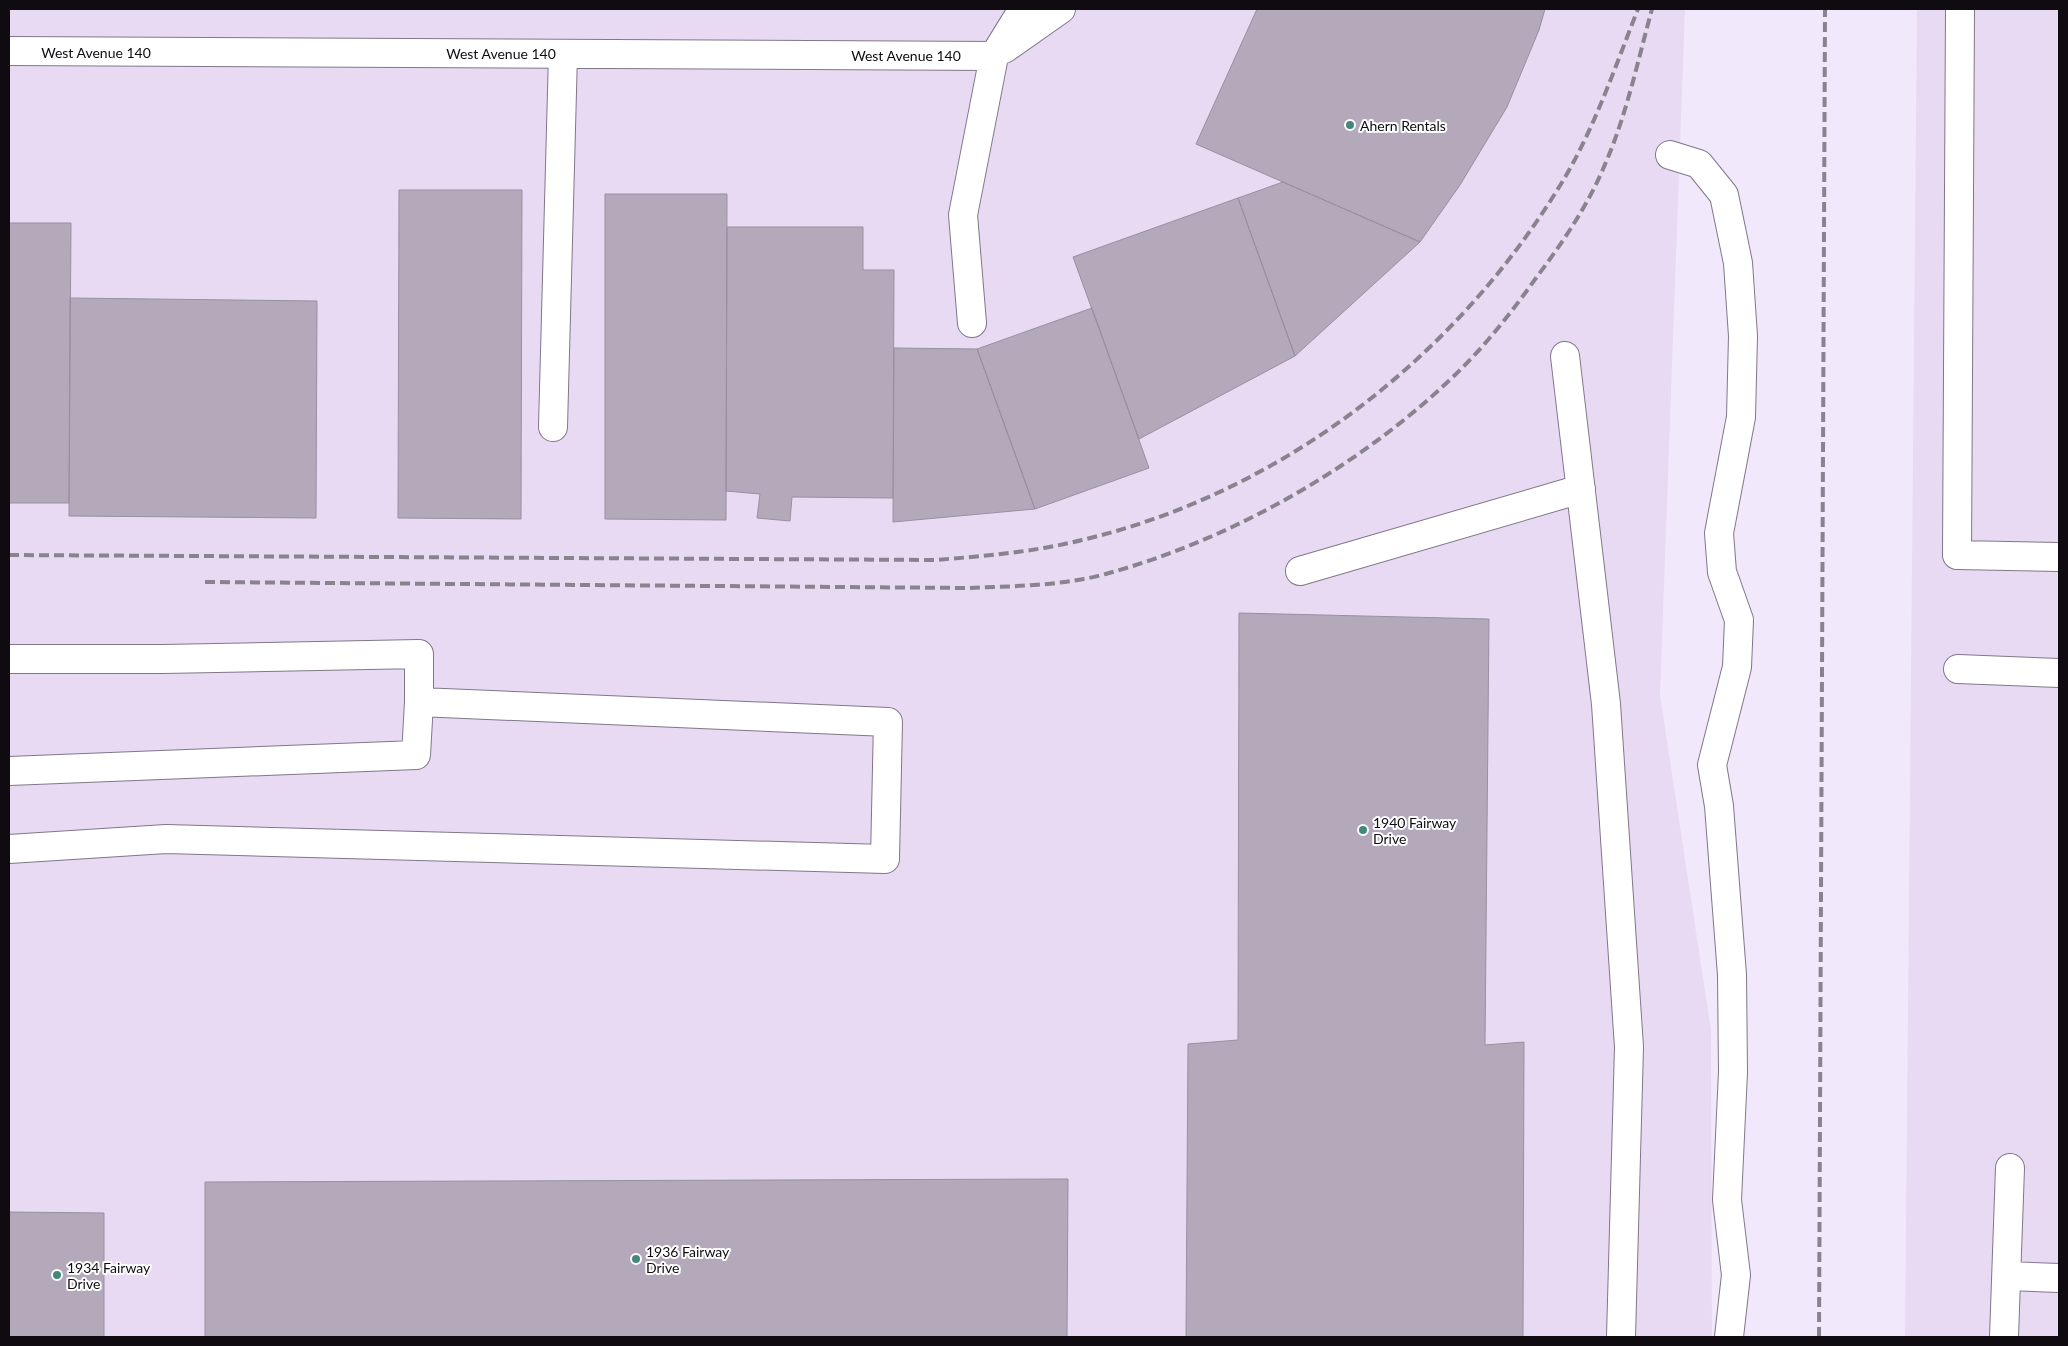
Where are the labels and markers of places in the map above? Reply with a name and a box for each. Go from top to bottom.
place label: Ahern Rentals [1360,117,1446,134]
marker: Ahern Rentals [1344,119,1356,131]
place label: 1940 Fairway Drive [1373,814,1457,847]
marker: 1940 Fairway Drive [1357,824,1369,836]
place label: 1936 Fairway Drive [646,1243,730,1276]
marker: 1936 Fairway Drive [630,1253,642,1265]
place label: 1934 Fairway Drive [67,1259,151,1292]
marker: 1934 Fairway Drive [51,1269,63,1281]

